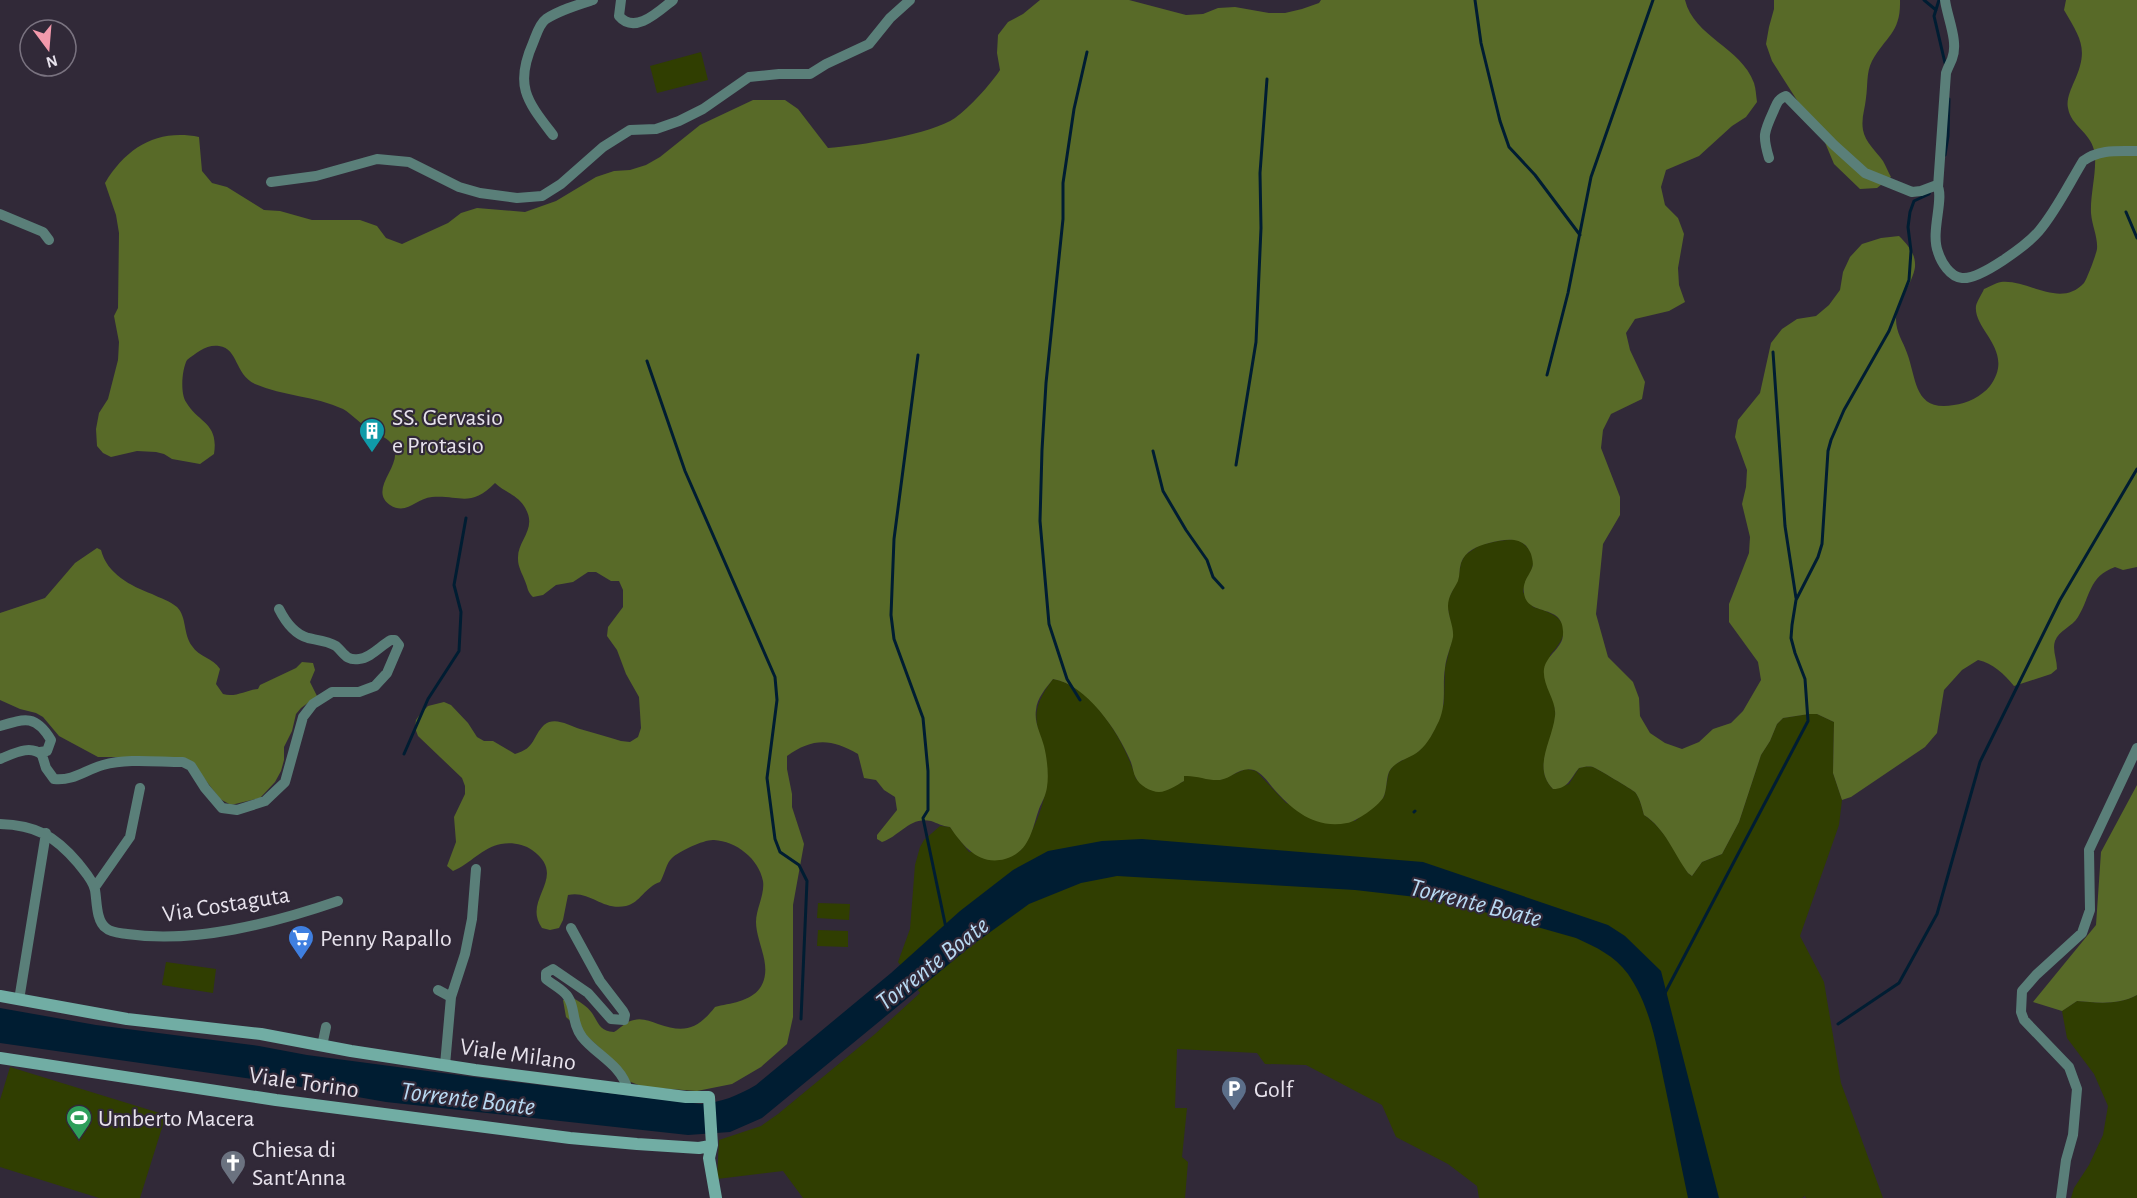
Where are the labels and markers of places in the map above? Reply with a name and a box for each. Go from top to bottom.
place label: SS. Gervasio e Protasio [392,406,503,458]
building icon: SS. Gervasio e Protasio [357,416,387,454]
supermarket icon: Penny Rapallo [286,923,316,961]
place label: Penny Rapallo [320,927,452,951]
parking icon: Golf [1219,1074,1249,1112]
place label: Golf [1254,1078,1295,1102]
sports icon: Umberto Macera [64,1103,94,1141]
place label: Umberto Macera [98,1107,255,1131]
place label: Chiesa di Sant'Anna [252,1138,346,1190]
church icon: Chiesa di Sant'Anna [218,1148,248,1186]

